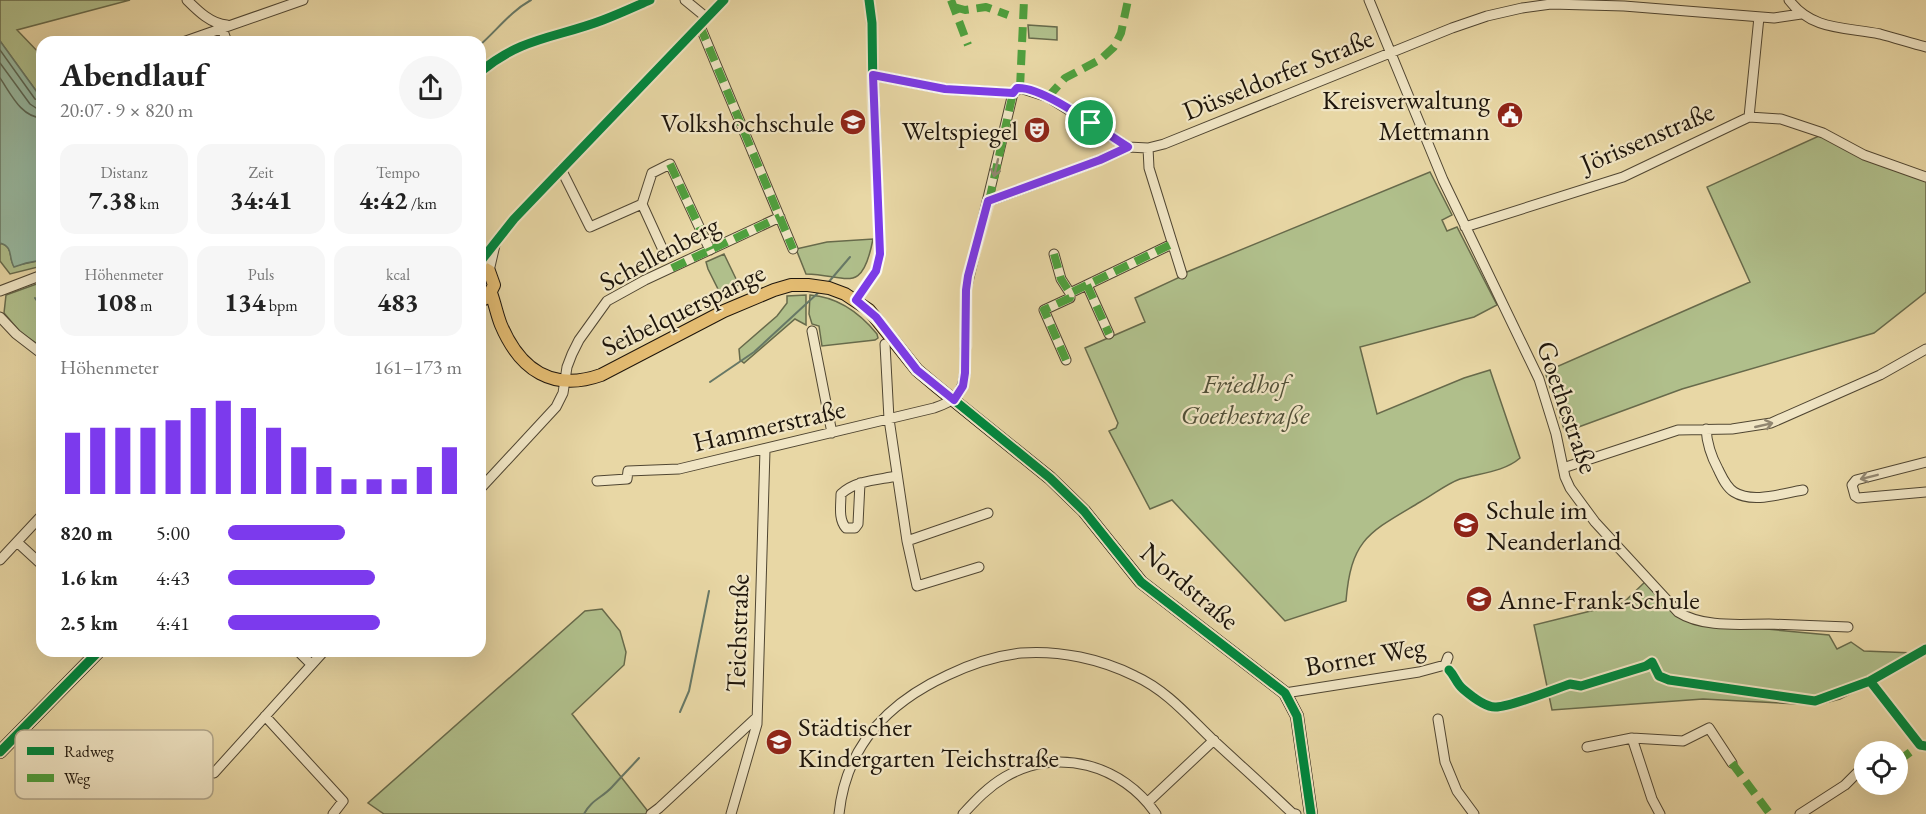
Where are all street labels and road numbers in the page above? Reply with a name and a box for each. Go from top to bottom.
street label: Düsseldorfer Straße [1177,20,1379,128]
street label: Jörissenstraße [1573,93,1719,182]
street label: Schellenberg [593,207,725,299]
street label: Seibelquerspange [595,254,771,364]
street label: Goethestraße [1529,336,1607,478]
street label: Hammerstraße [689,390,849,460]
street label: Nordstraße [1133,534,1247,638]
street label: Teichstraße [717,573,757,693]
street label: Borner Weg [1302,628,1428,684]

